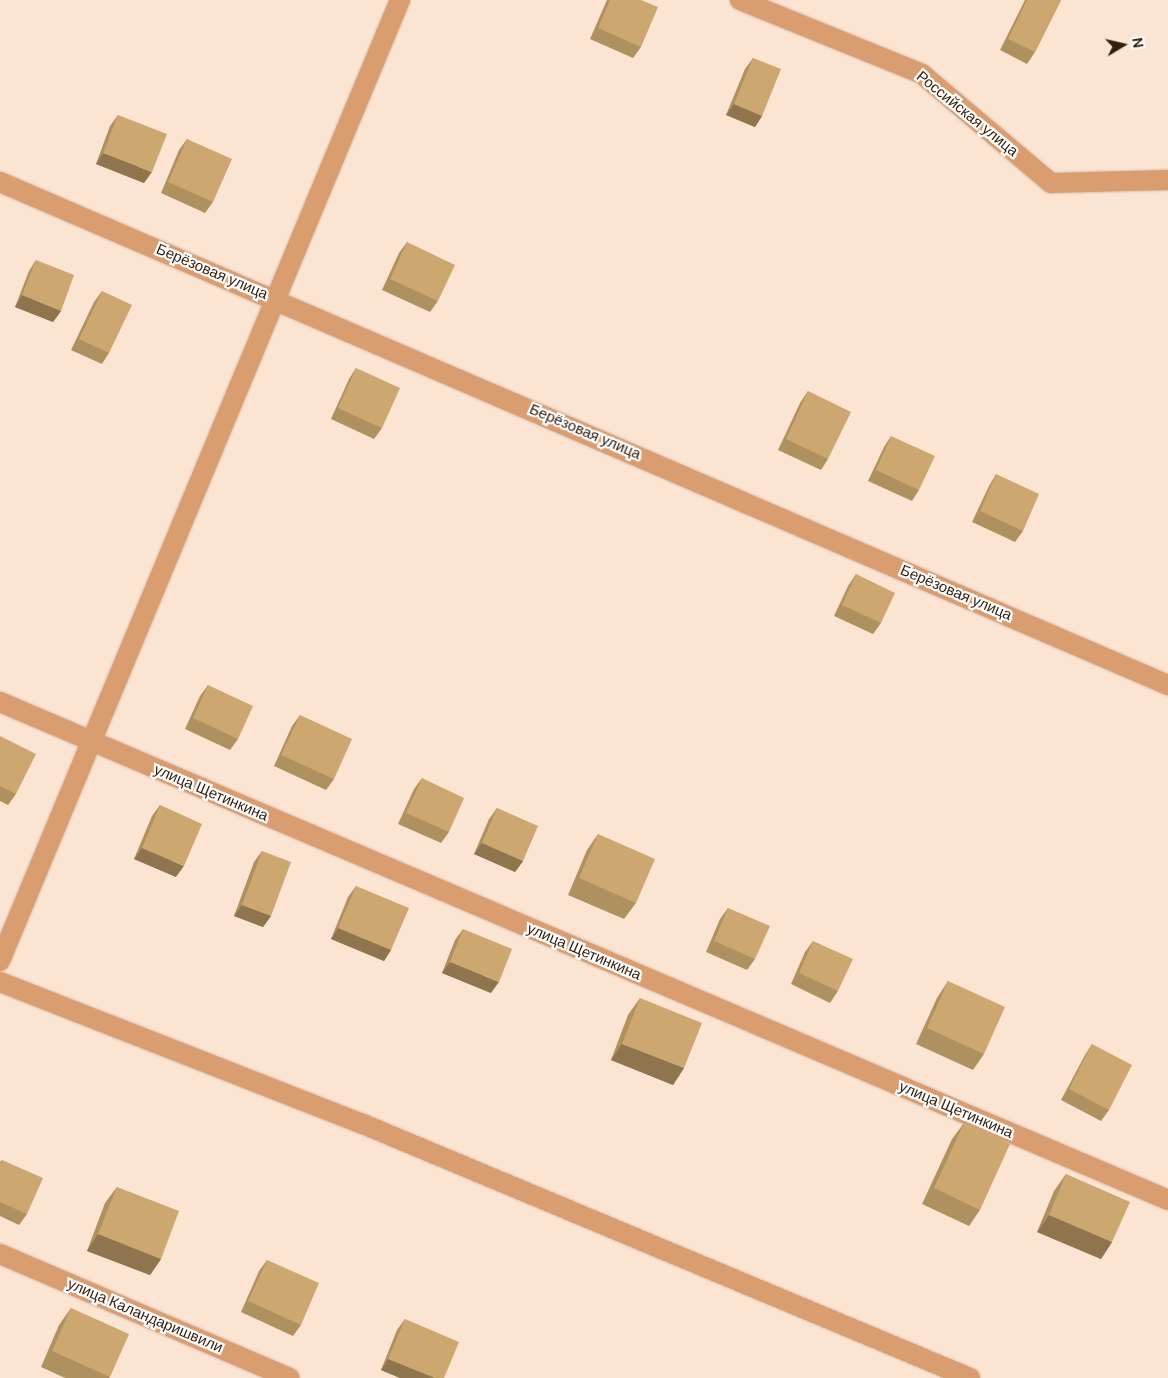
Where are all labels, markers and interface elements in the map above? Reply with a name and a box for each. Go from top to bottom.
north arrow [1098,20,1148,70]
text: N [1128,36,1148,49]
street label: Российская улица [913,68,1021,160]
street label: Берёзовая улица [154,240,270,304]
street label: Берёзовая улица [527,400,643,464]
street label: Берёзовая улица [898,561,1014,625]
street label: улица Щетинкина [151,761,271,825]
street label: улица Щетинкина [524,920,644,984]
street label: улица Щетинкина [896,1078,1016,1142]
street label: улица Каландаришвили [65,1275,225,1357]

